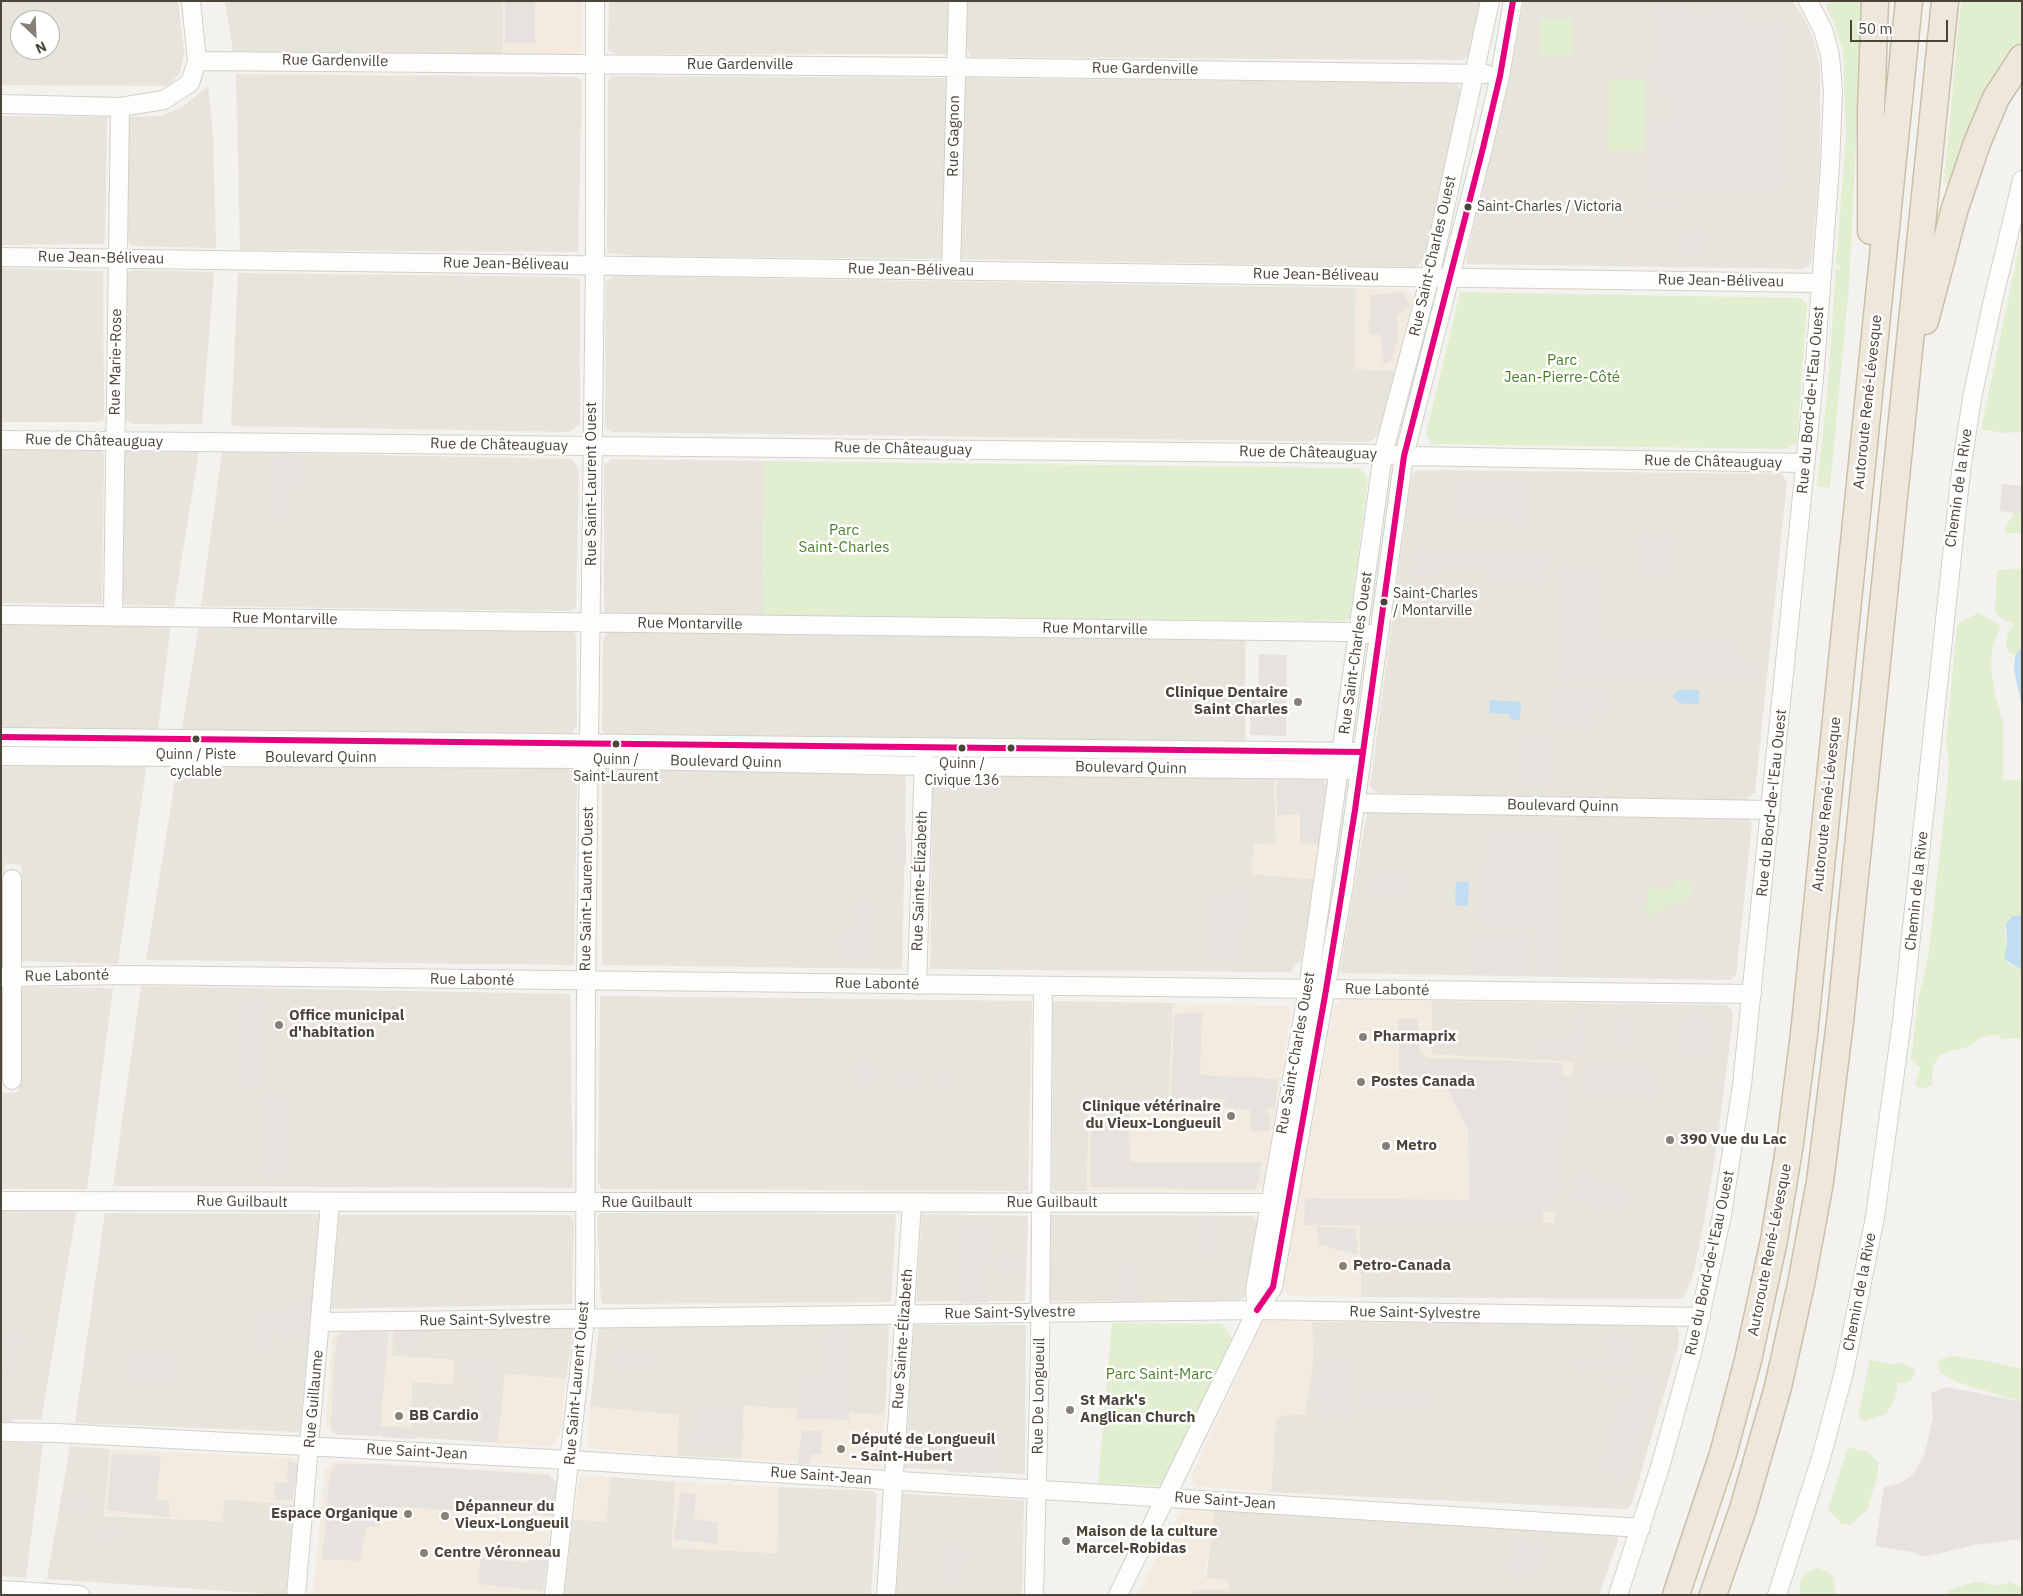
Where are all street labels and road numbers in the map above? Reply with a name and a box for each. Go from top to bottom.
street label: Rue Gardenville [282,51,388,71]
street label: Rue Gardenville [687,56,793,74]
street label: Rue Gardenville [1092,59,1198,79]
street label: Rue Gagnon [944,95,964,177]
street label: Rue Saint-Charles Ouest [1406,174,1460,338]
street label: Rue Jean-Béliveau [38,248,164,268]
street label: Rue Jean-Béliveau [443,254,569,274]
street label: Rue Jean-Béliveau [848,260,974,280]
street label: Rue Jean-Béliveau [1253,265,1379,285]
street label: Rue Jean-Béliveau [1658,271,1784,291]
street label: Rue du Bord-de-l'Eau Ouest [1794,305,1828,495]
street label: Rue Marie-Rose [106,308,126,416]
street label: Autoroute René-Lévesque [1850,314,1886,490]
street label: Rue Saint-Laurent Ouest [583,402,601,566]
street label: Chemin de la Rive [1942,427,1976,549]
street label: Rue de Châteauguay [25,431,163,451]
street label: Rue de Châteauguay [430,435,568,455]
street label: Rue de Châteauguay [834,439,972,459]
street label: Rue de Châteauguay [1239,443,1377,463]
street label: Rue de Châteauguay [1644,452,1782,472]
street label: Rue Saint-Charles Ouest [1336,570,1376,736]
street label: Rue Montarville [232,609,338,629]
street label: Rue Montarville [637,614,743,634]
street label: Rue Montarville [1042,619,1148,639]
street label: Rue du Bord-de-l'Eau Ouest [1753,708,1791,898]
street label: Autoroute René-Lévesque [1809,716,1845,892]
street label: Boulevard Quinn [265,749,377,767]
street label: Boulevard Quinn [670,752,782,772]
street label: Boulevard Quinn [1075,758,1187,778]
street label: Boulevard Quinn [1507,796,1619,816]
street label: Rue Saint-Laurent Ouest [577,807,597,971]
street label: Rue Sainte-Élizabeth [909,810,931,952]
street label: Chemin de la Rive [1902,830,1932,952]
street label: Rue Labonté [25,966,109,986]
street label: Rue Labonté [430,970,514,990]
street label: Rue Saint-Charles Ouest [1273,970,1319,1136]
street label: Rue Labonté [835,974,919,994]
street label: Rue Labonté [1345,980,1429,1000]
street label: Autoroute René-Lévesque [1744,1162,1796,1338]
street label: Rue du Bord-de-l'Eau Ouest [1682,1169,1738,1357]
street label: Rue Guilbault [196,1192,288,1212]
street label: Rue Guilbault [601,1194,693,1212]
street label: Rue Guilbault [1006,1194,1098,1212]
street label: Chemin de la Rive [1840,1231,1880,1353]
street label: Rue Sainte-Élizabeth [889,1268,917,1410]
street label: Rue Saint-Laurent Ouest [561,1300,593,1466]
street label: Rue Saint-Sylvestre [944,1303,1076,1323]
street label: Rue Saint-Sylvestre [1349,1303,1481,1323]
street label: Rue Saint-Sylvestre [419,1310,551,1330]
street label: Rue De Longueuil [1029,1337,1049,1455]
street label: Rue Guillaume [301,1349,327,1449]
street label: Rue Saint-Jean [366,1440,468,1464]
street label: Rue Saint-Jean [770,1463,872,1489]
street label: Rue Saint-Jean [1174,1488,1276,1514]

